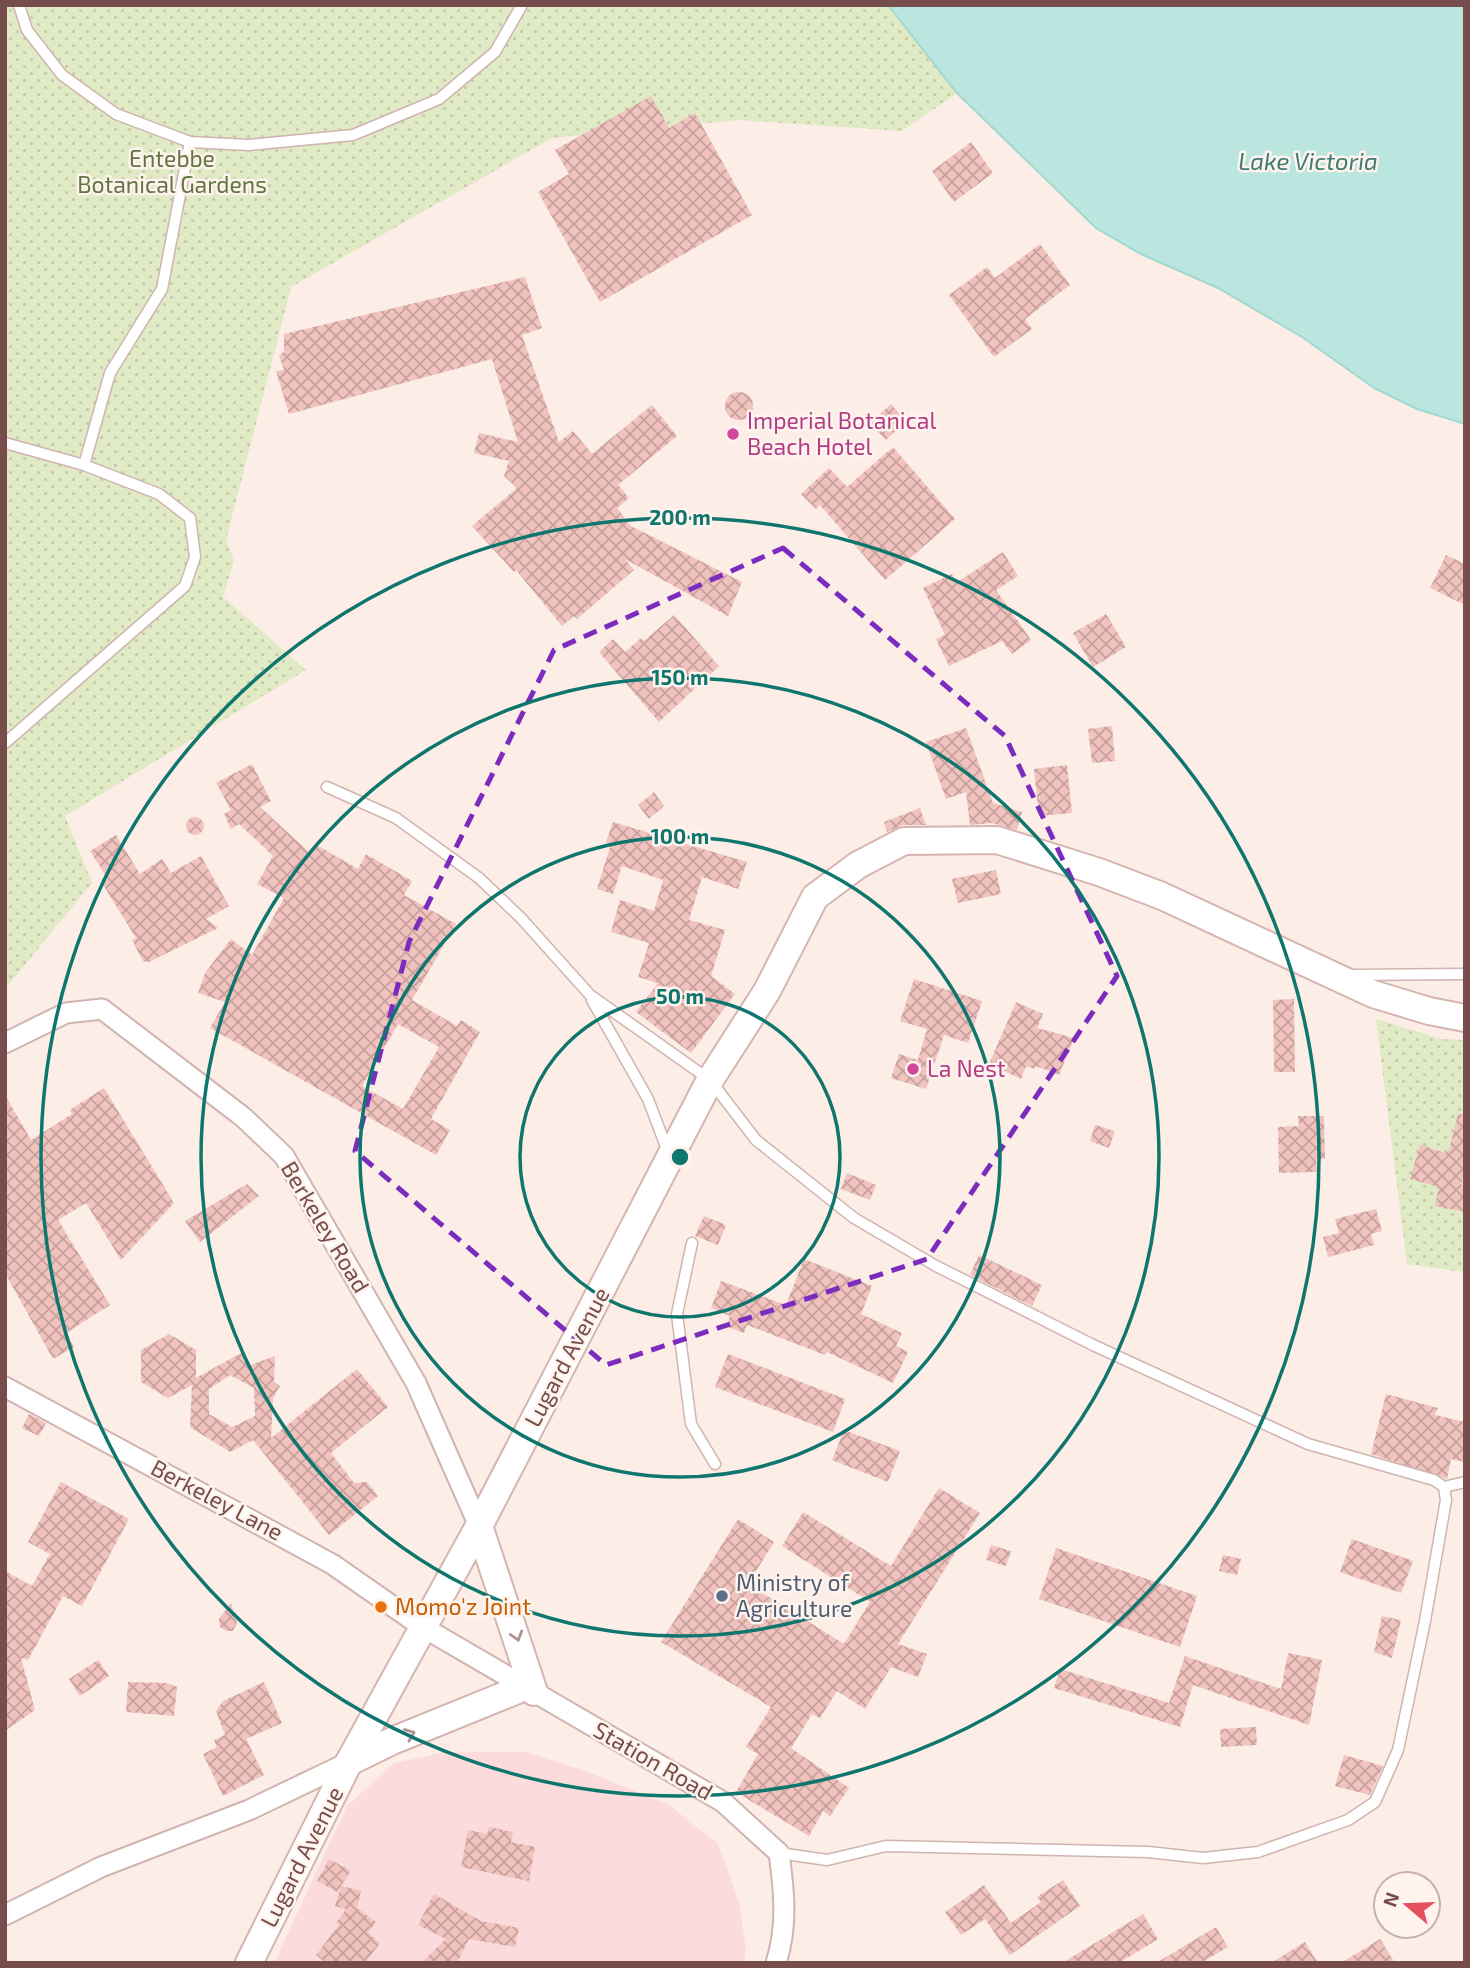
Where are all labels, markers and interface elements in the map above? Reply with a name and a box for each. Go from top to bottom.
park label: Entebbe Botanical Gardens [77,144,267,198]
water label: Lake Victoria [1238,146,1378,175]
place label: Imperial Botanical Beach Hotel [747,406,936,460]
marker: Imperial Botanical Beach Hotel [725,426,741,442]
text: 200 m [649,504,711,529]
text: 150 m [652,664,708,689]
text: 100 m [651,823,709,848]
text: 50 m [656,983,704,1008]
place label: La Nest [927,1054,1006,1082]
marker: La Nest [905,1061,921,1077]
centre of rings [668,1145,692,1169]
street label: Berkeley Road [276,1156,376,1297]
street label: Lugard Avenue [518,1282,615,1431]
street label: Berkeley Lane [147,1453,288,1546]
place label: Ministry of Agriculture [736,1568,852,1622]
marker: Ministry of Agriculture [714,1588,730,1604]
place label: Momo'z Joint [395,1592,531,1620]
marker: Momo'z Joint [373,1599,389,1615]
one-way arrow [509,1630,523,1642]
street label: Station Road [589,1715,718,1806]
one-way arrow [404,1728,416,1742]
street label: Lugard Avenue [254,1782,349,1932]
north arrow [1372,1870,1442,1940]
text: N [1377,1889,1404,1910]

